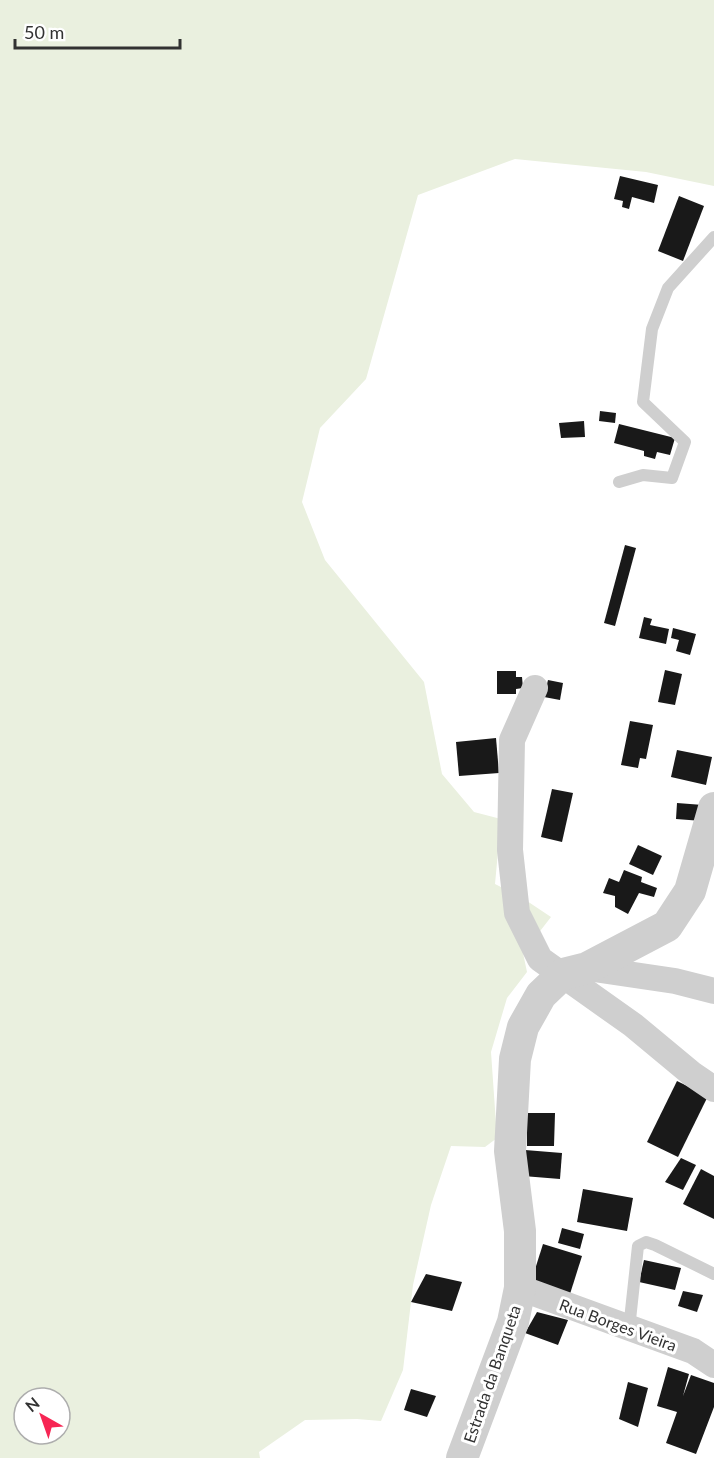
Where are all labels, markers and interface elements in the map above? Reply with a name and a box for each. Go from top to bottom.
scale bar [15,12,180,50]
text: 50 m [24,21,64,43]
street label: Rua Borges Vieira [557,1295,679,1355]
street label: Estrada da Banqueta [459,1302,524,1445]
north arrow [12,1386,72,1446]
text: N [21,1393,43,1415]

